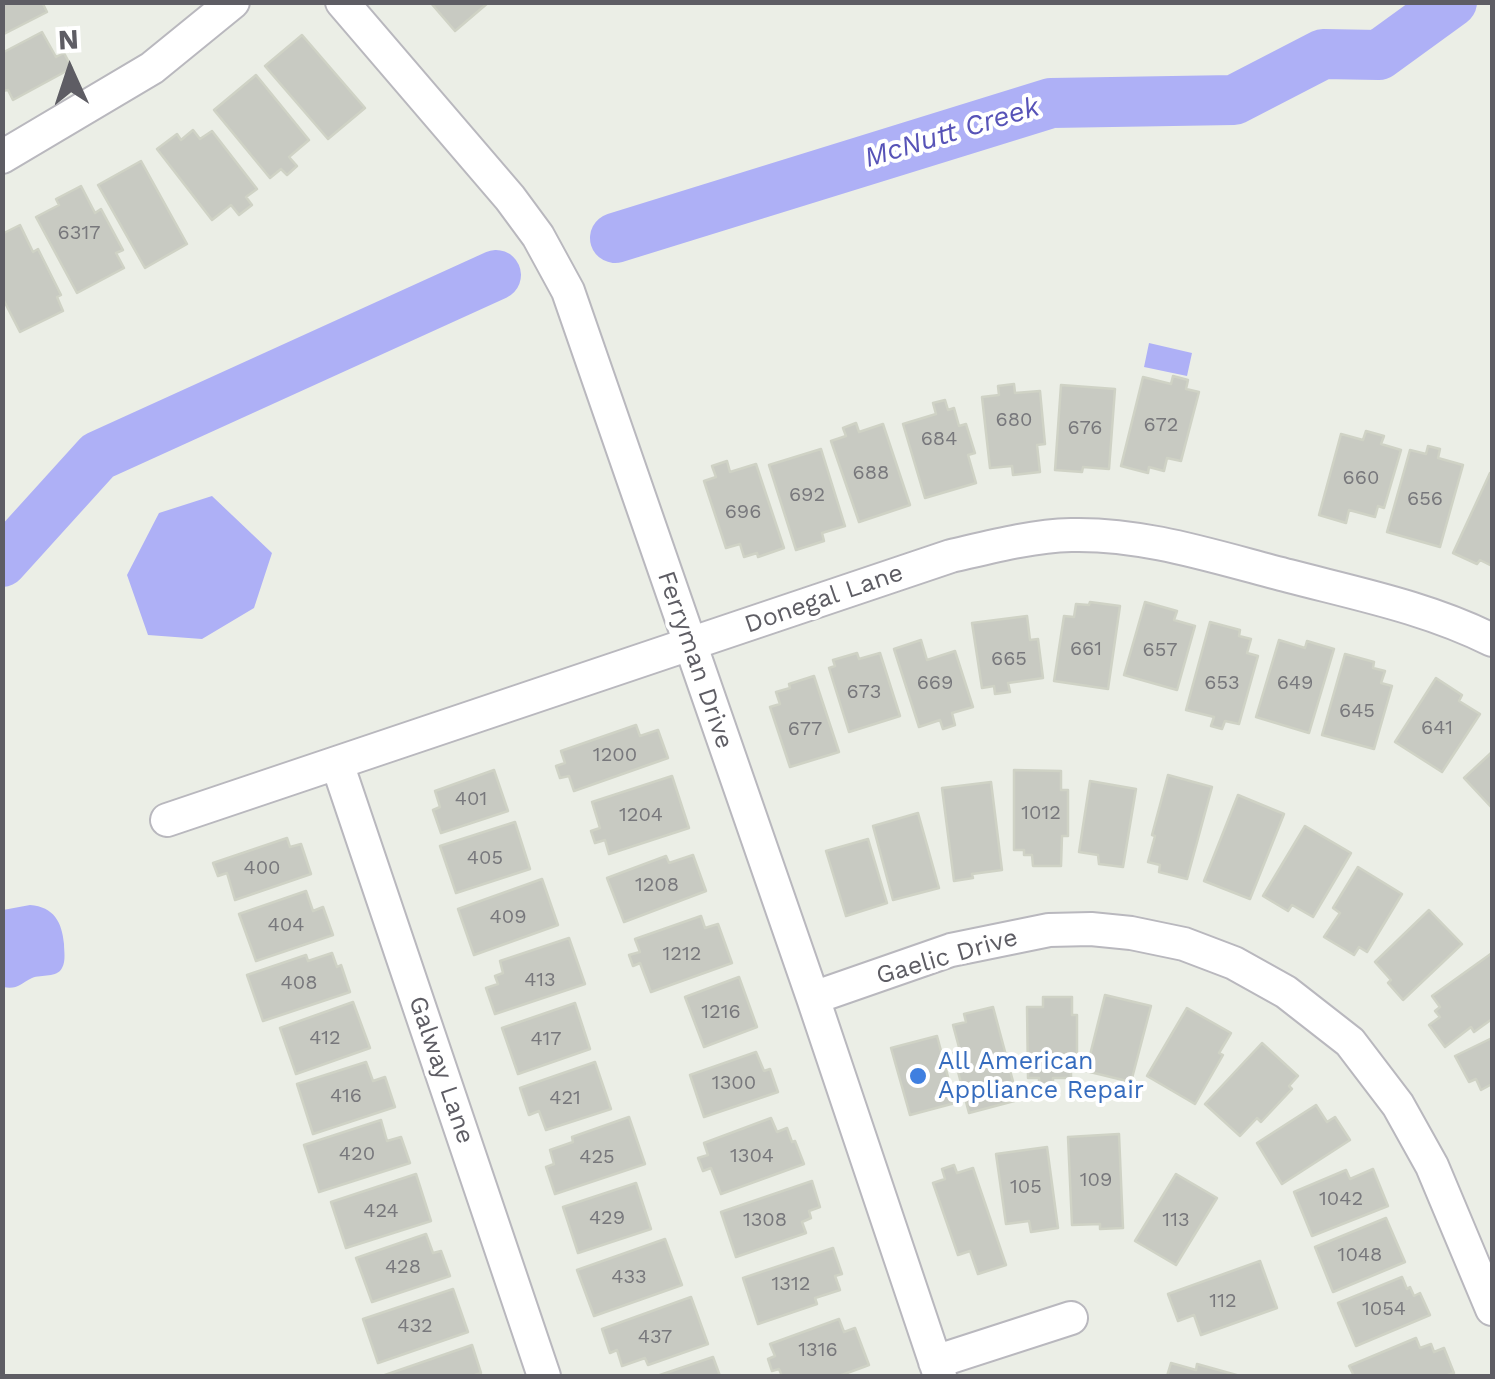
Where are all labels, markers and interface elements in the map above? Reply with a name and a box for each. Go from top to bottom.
north arrow [20,20,120,120]
text: N [57,23,80,57]
water label: McNutt Creek [860,90,1044,176]
house number: 6317 [58,221,100,245]
house number: 680 [996,408,1032,432]
house number: 672 [1144,413,1178,437]
house number: 676 [1068,416,1102,440]
house number: 684 [921,427,957,451]
house number: 688 [853,461,889,485]
house number: 660 [1343,466,1379,490]
house number: 692 [789,483,825,507]
house number: 656 [1407,487,1443,511]
house number: 696 [725,500,761,524]
street label: Donegal Lane [741,558,907,640]
street label: Ferryman Drive [651,567,739,753]
house number: 661 [1070,637,1102,661]
house number: 657 [1142,638,1178,662]
house number: 665 [991,647,1027,671]
house number: 669 [917,671,953,695]
house number: 653 [1204,671,1240,695]
house number: 649 [1277,671,1313,695]
house number: 673 [847,680,881,704]
house number: 645 [1339,699,1375,723]
house number: 641 [1421,716,1453,740]
house number: 677 [788,717,822,741]
house number: 1200 [593,743,637,767]
house number: 401 [455,787,487,811]
house number: 1012 [1021,801,1061,825]
house number: 1204 [619,803,663,827]
house number: 405 [467,846,503,870]
house number: 400 [243,856,281,880]
house number: 1208 [635,873,679,897]
house number: 409 [490,905,526,929]
house number: 404 [268,913,304,937]
street label: Gaelic Drive [873,923,1021,991]
house number: 1212 [663,942,701,966]
house number: 413 [524,968,556,992]
house number: 408 [281,971,317,995]
street label: Galway Lane [402,992,480,1148]
house number: 1216 [701,1000,741,1024]
house number: 412 [309,1026,341,1050]
house number: 417 [531,1027,561,1051]
place label: All American Appliance Repair [938,1047,1144,1106]
marker: All American Appliance Repair [907,1065,929,1087]
house number: 1300 [712,1071,756,1095]
house number: 416 [330,1084,362,1108]
house number: 421 [549,1086,581,1110]
house number: 420 [339,1142,375,1166]
house number: 1304 [730,1144,774,1168]
house number: 425 [579,1145,615,1169]
house number: 109 [1080,1168,1112,1192]
house number: 105 [1010,1175,1042,1199]
house number: 1042 [1319,1187,1363,1211]
house number: 424 [363,1199,399,1223]
house number: 429 [589,1206,625,1230]
house number: 1308 [743,1208,787,1232]
house number: 113 [1162,1208,1190,1232]
house number: 1048 [1338,1243,1382,1267]
house number: 428 [385,1255,421,1279]
house number: 433 [611,1265,647,1289]
house number: 1312 [772,1272,810,1296]
house number: 112 [1209,1289,1237,1313]
house number: 1054 [1362,1297,1406,1321]
house number: 432 [397,1314,433,1338]
house number: 437 [638,1325,672,1349]
house number: 1316 [798,1338,838,1362]

